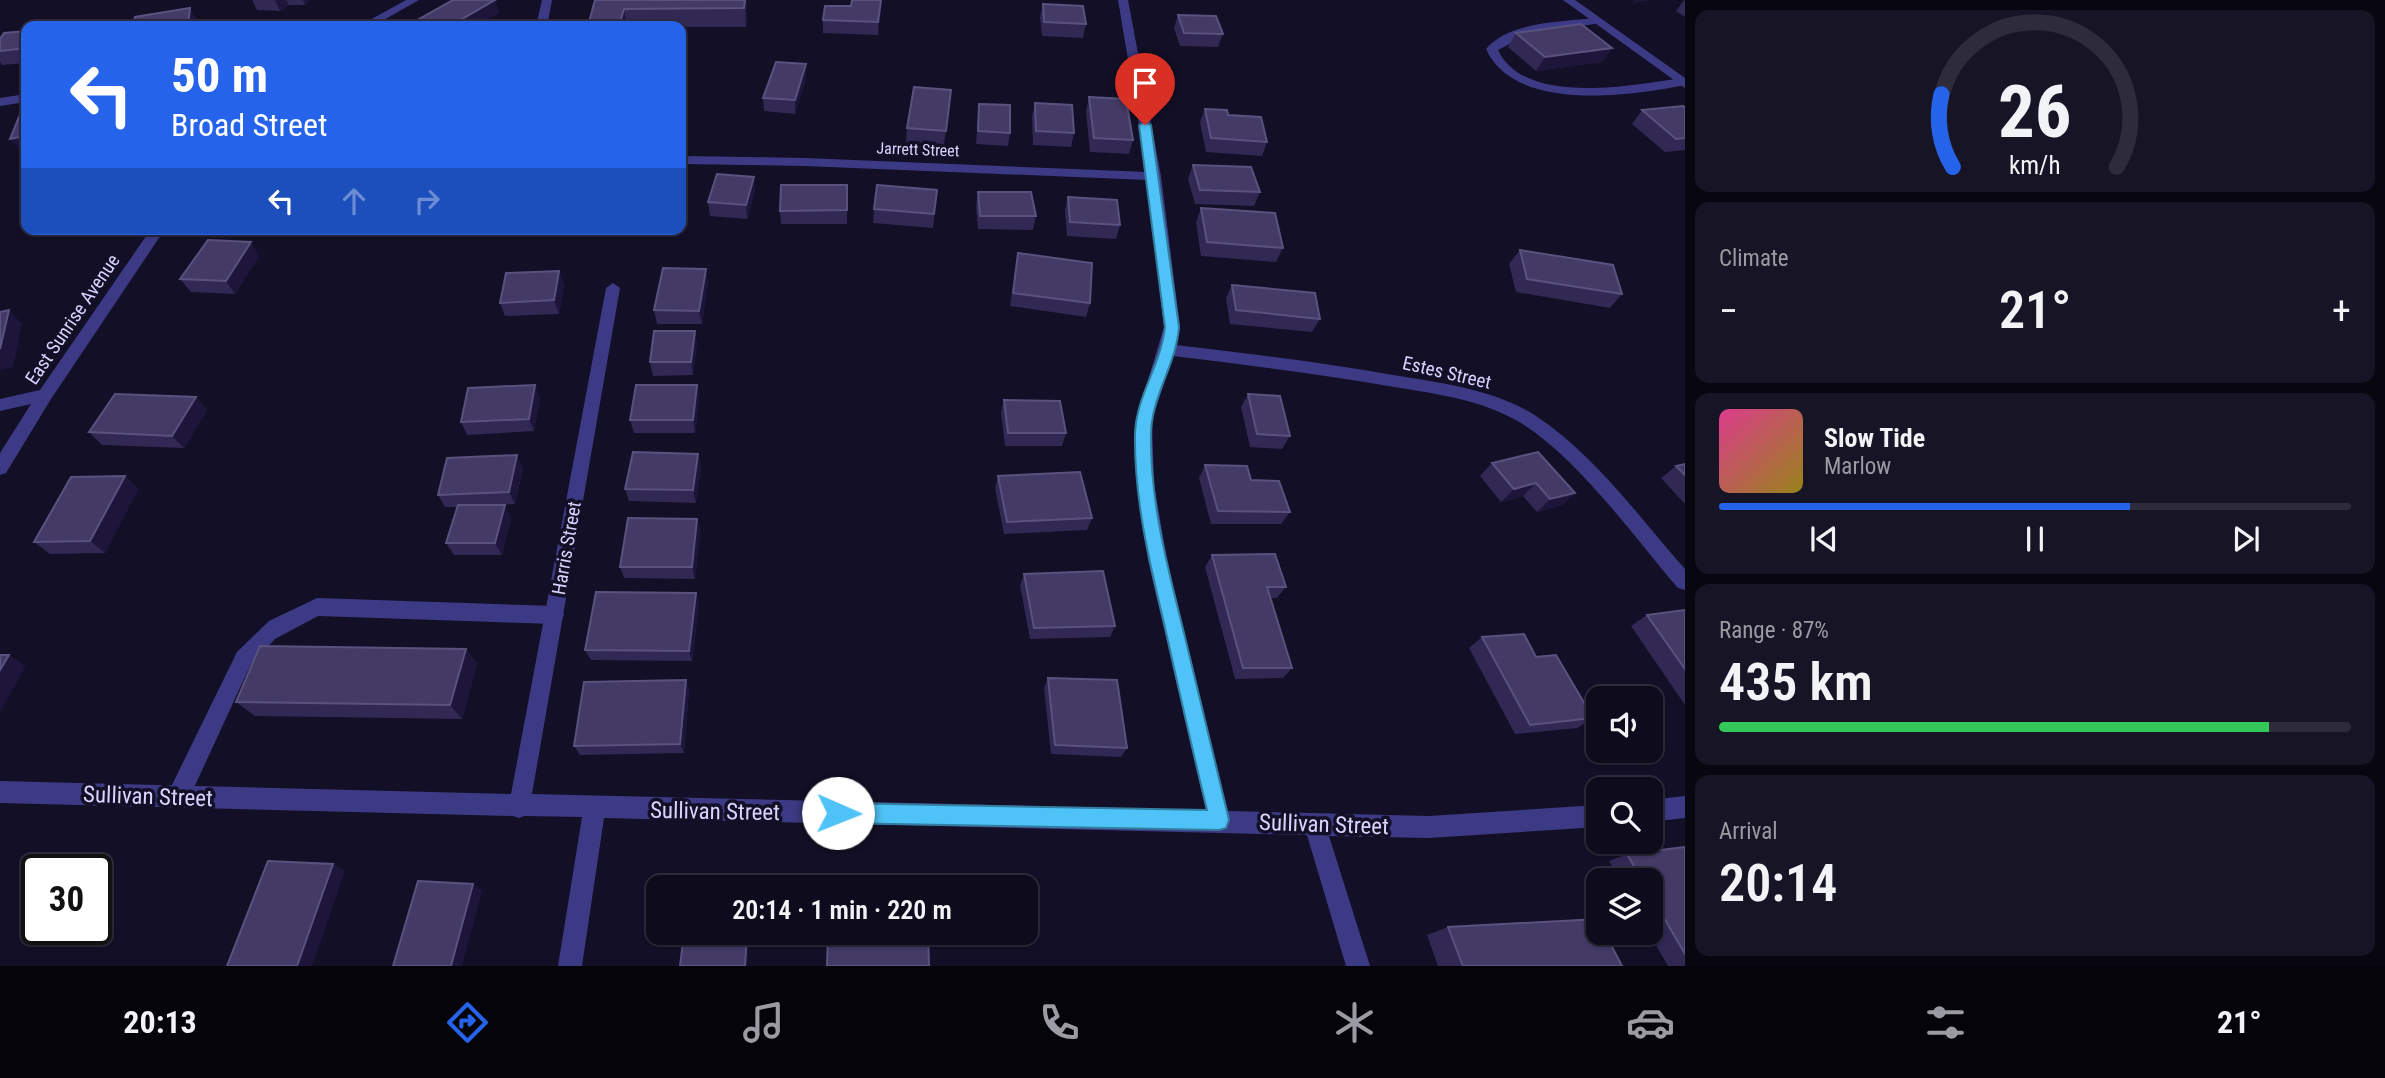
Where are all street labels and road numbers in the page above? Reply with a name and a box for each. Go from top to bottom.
street label: Jarrett Street [876,139,960,160]
street label: East Sunrise Avenue [20,250,125,389]
street label: Estes Street [1400,351,1493,394]
street label: Harris Street [547,500,586,597]
street label: Sullivan Street [83,781,213,812]
street label: Sullivan Street [650,797,780,826]
street label: Sullivan Street [1259,809,1389,840]

